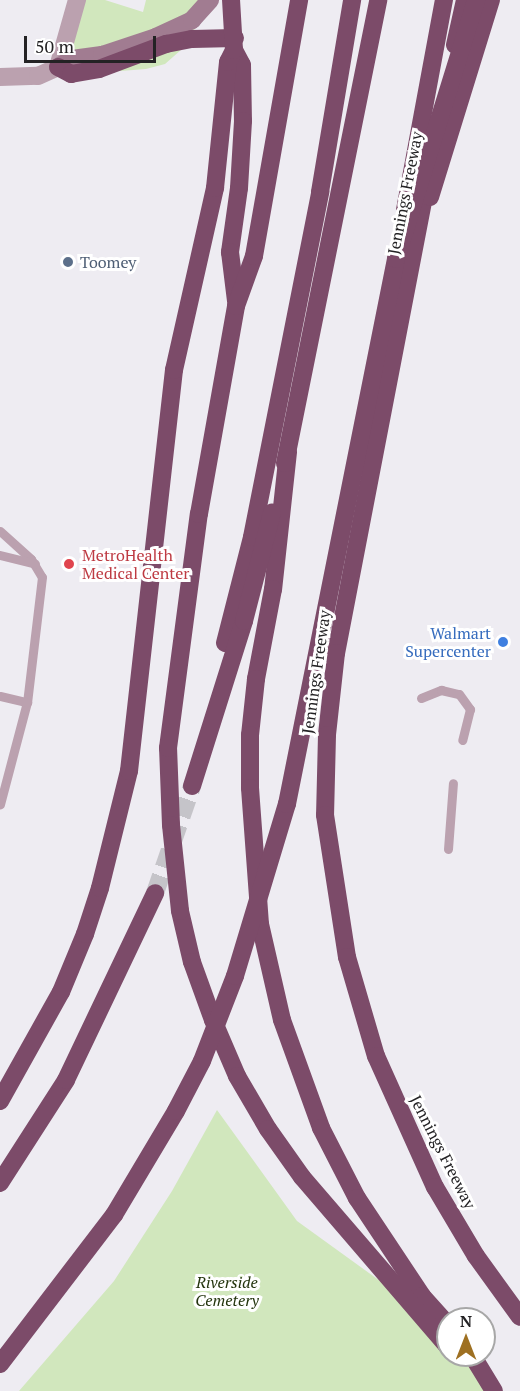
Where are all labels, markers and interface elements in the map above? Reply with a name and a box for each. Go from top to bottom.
scale bar [27,24,159,62]
text: 50 m [35,34,74,58]
street label: Jennings Freeway [384,130,426,256]
place label: Toomey [80,252,136,272]
marker: Toomey [61,255,75,269]
place label: MetroHealth Medical Center [82,545,189,583]
marker: MetroHealth Medical Center [60,555,78,573]
street label: Jennings Freeway [298,609,334,735]
place label: Walmart Supercenter [405,623,491,661]
marker: Walmart Supercenter [496,635,510,649]
street label: Jennings Freeway [406,1092,480,1212]
park label: Riverside Cemetery [195,1272,259,1310]
north arrow [436,1307,496,1367]
text: N [460,1310,472,1332]

